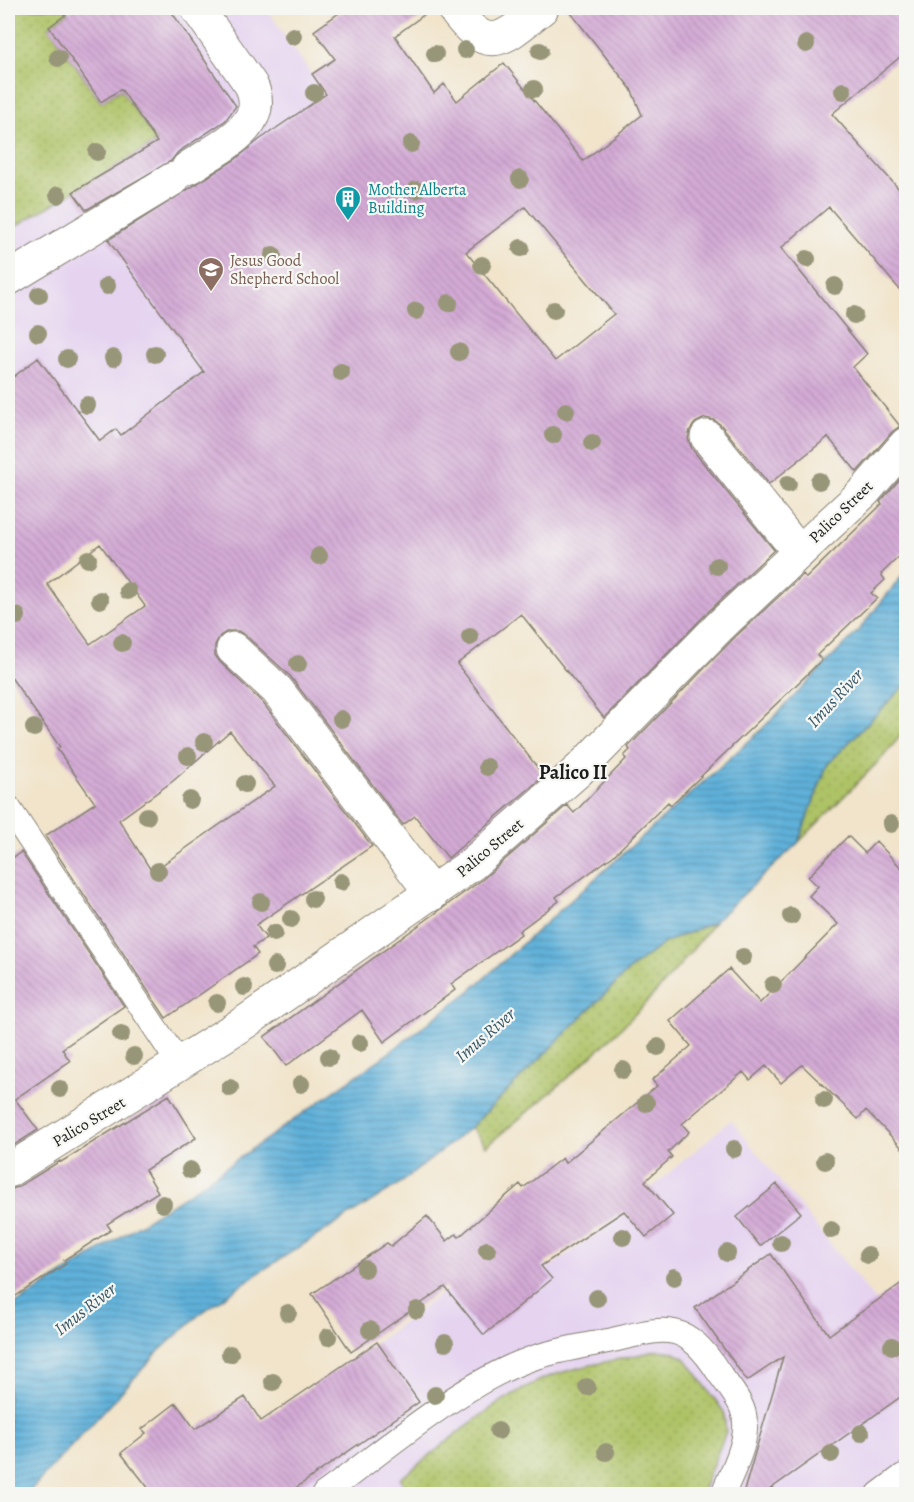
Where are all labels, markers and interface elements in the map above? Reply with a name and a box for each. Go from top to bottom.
place label: Mother Alberta Building [368,179,467,219]
building icon: Mother Alberta Building [333,184,363,222]
place label: Jesus Good Shepherd School [230,250,339,290]
school or university icon: Jesus Good Shepherd School [196,255,226,293]
street label: Palico Street [804,476,878,548]
water label: Imus River [802,663,869,733]
district label: Palico II [539,759,607,786]
street label: Palico Street [452,813,528,883]
water label: Imus River [450,1002,521,1068]
street label: Palico Street [48,1092,130,1152]
water label: Imus River [49,1277,121,1341]

